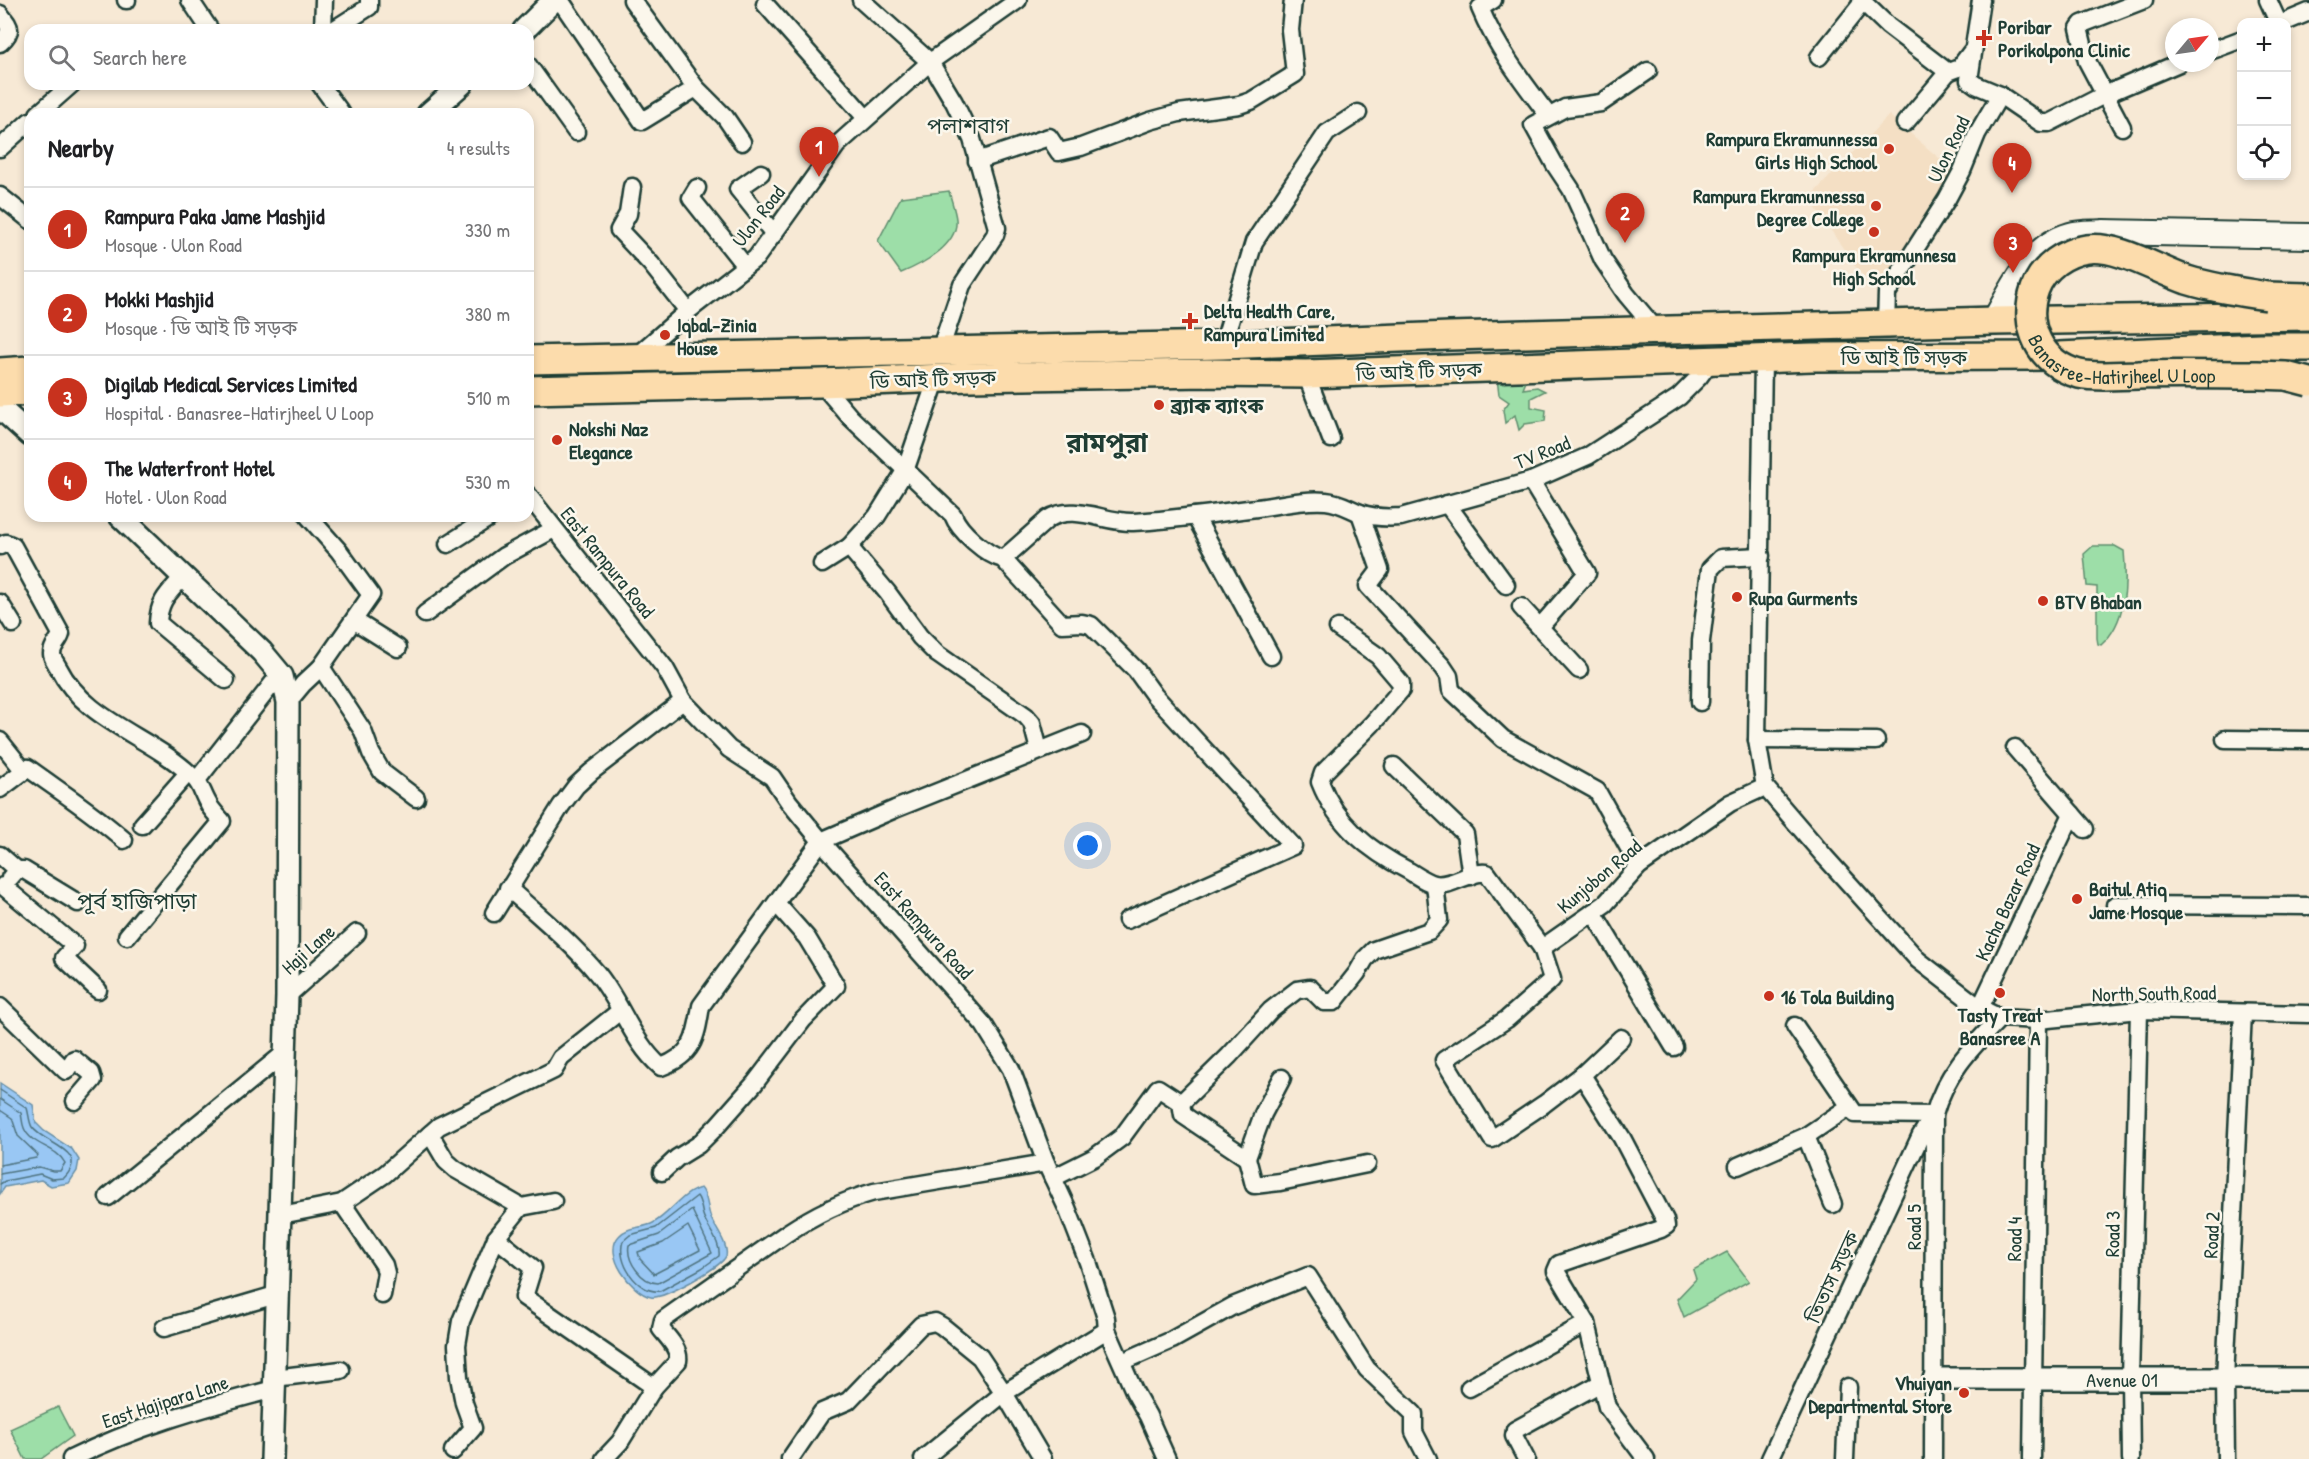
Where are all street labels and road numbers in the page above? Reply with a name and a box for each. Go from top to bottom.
street label: Ulon Road [1920,111,1976,187]
street label: Ulon Road [726,180,791,252]
street label: Banasree-Hatirjheel U Loop [2023,330,2216,390]
street label: ডি আই টি সড়ক [1840,344,1968,371]
street label: ডি আই টি সড়ক [1354,355,1483,387]
street label: ডি আই টি সড়ক [868,363,997,395]
street label: TV Road [1510,429,1574,475]
street label: East Rampura Road [555,501,661,623]
street label: Kunjobon Road [1551,832,1647,919]
street label: Kacha Bazar Road [1968,839,2046,965]
street label: East Rampura Road [869,865,980,985]
street label: Haji Lane [275,918,341,980]
street label: North South Road [2092,978,2217,1008]
street label: Road 5 [1900,1204,1927,1250]
street label: Road 2 [2196,1210,2226,1259]
street label: Road 3 [2098,1211,2126,1257]
street label: Road 4 [2000,1216,2028,1262]
street label: তিতাস সড়ক [1798,1226,1865,1328]
street label: Avenue 01 [2086,1366,2158,1393]
street label: East Hajipara Lane [99,1368,232,1434]

